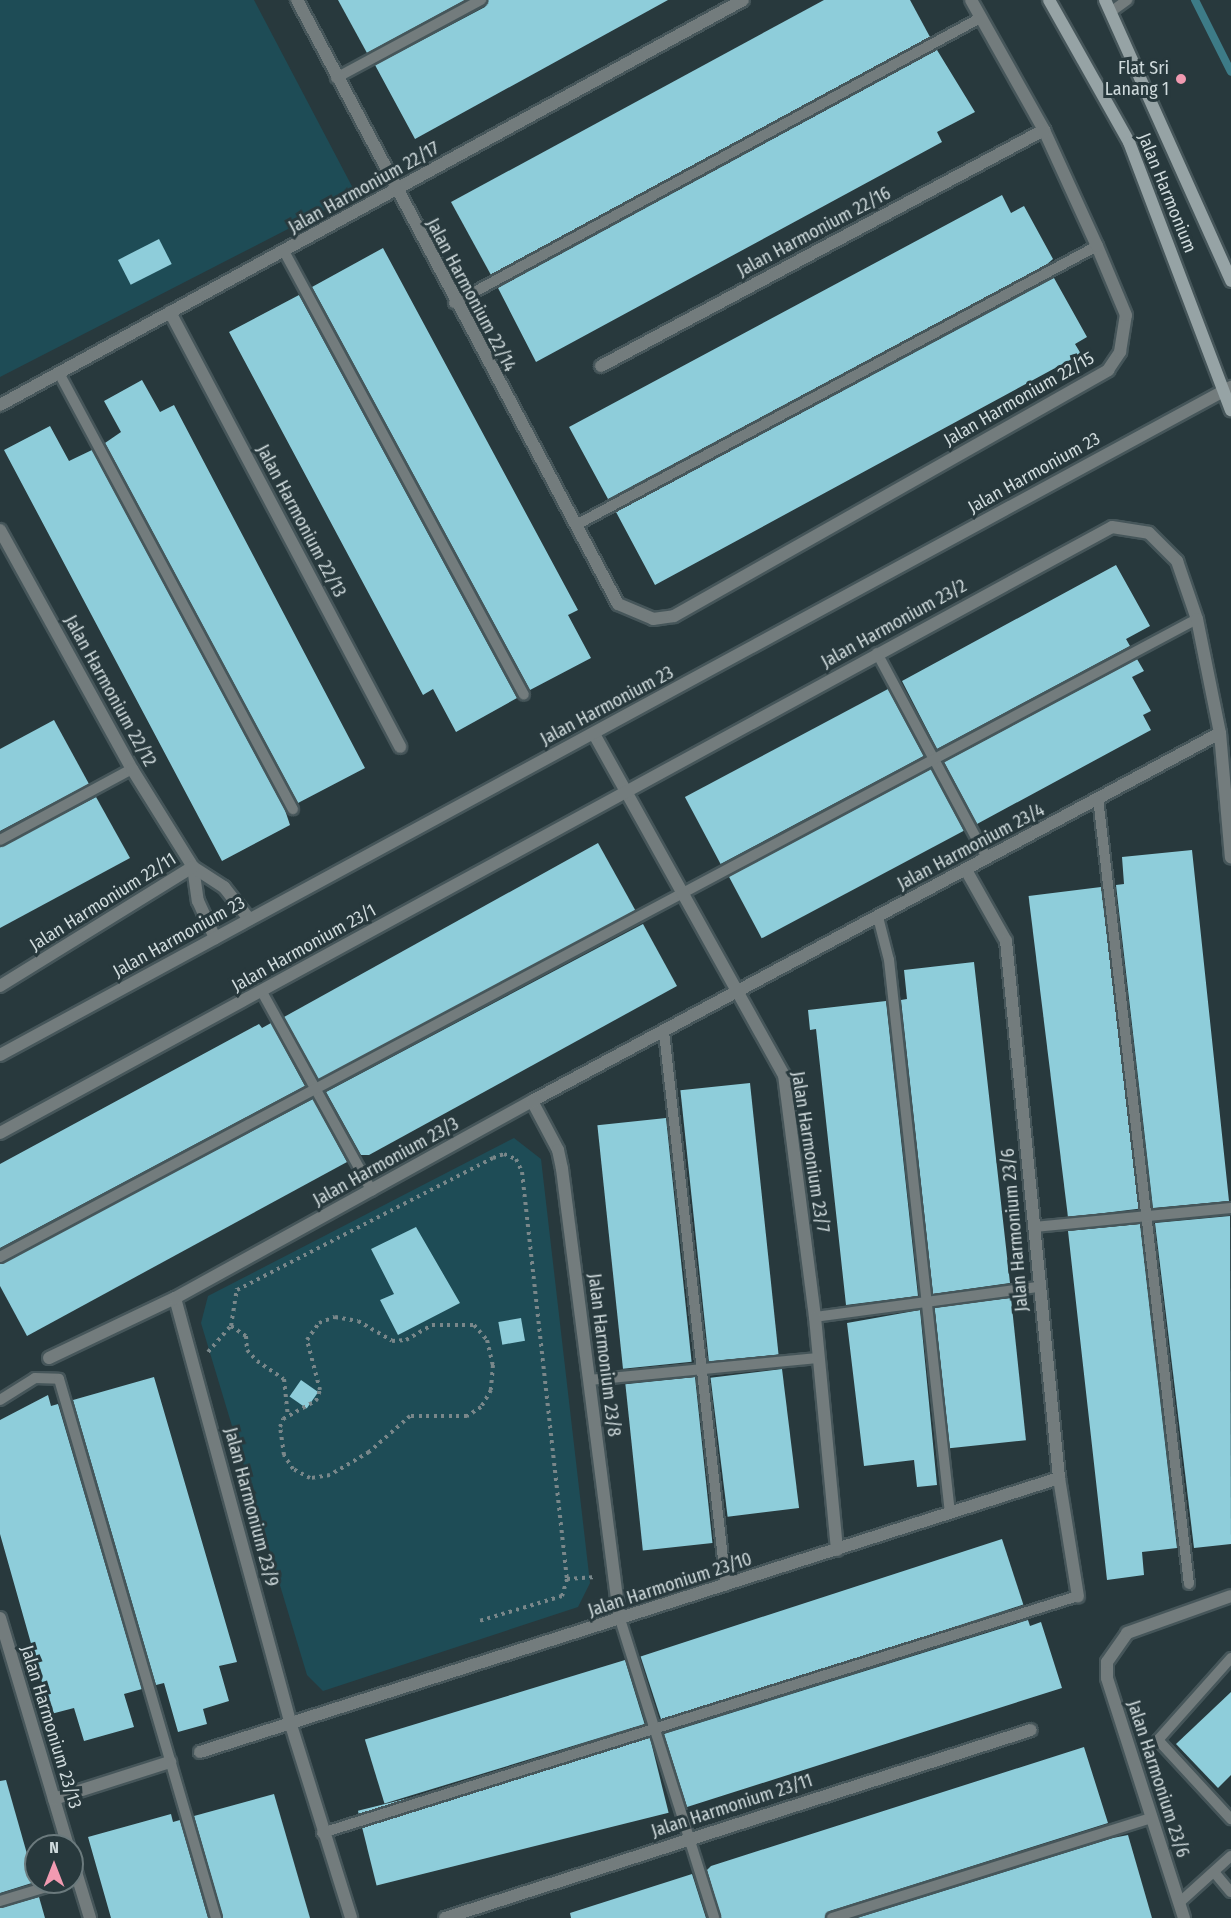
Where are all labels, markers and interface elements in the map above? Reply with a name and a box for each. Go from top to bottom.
place label: Flat Sri Lanang 1 [1105,58,1169,100]
marker: Flat Sri Lanang 1 [1174,72,1188,86]
street label: Jalan Harmonium [1133,130,1201,256]
street label: Jalan Harmonium 22/17 [285,138,443,238]
street label: Jalan Harmonium 22/16 [734,182,894,282]
street label: Jalan Harmonium 22/14 [421,215,521,375]
street label: Jalan Harmonium 22/15 [940,347,1098,451]
street label: Jalan Harmonium 23 [964,428,1104,518]
street label: Jalan Harmonium 22/13 [252,441,350,601]
street label: Jalan Harmonium 23/2 [818,575,970,673]
street label: Jalan Harmonium 22/12 [59,612,161,770]
street label: Jalan Harmonium 23 [537,662,677,750]
street label: Jalan Harmonium 23/4 [894,799,1048,895]
street label: Jalan Harmonium 22/11 [26,848,180,956]
street label: Jalan Harmonium 23 [109,892,249,982]
street label: Jalan Harmonium 23/1 [228,899,380,997]
street label: Jalan Harmonium 23/7 [787,1070,833,1234]
street label: Jalan Harmonium 23/3 [309,1113,463,1211]
street label: Jalan Harmonium 23/6 [997,1147,1033,1313]
street label: Jalan Harmonium 23/8 [583,1272,625,1438]
street label: Jalan Harmonium 23/9 [219,1425,283,1589]
street label: Jalan Harmonium 23/10 [585,1548,755,1622]
street label: Jalan Harmonium 23/13 [16,1643,86,1811]
street label: Jalan Harmonium 23/6 [1122,1698,1194,1860]
street label: Jalan Harmonium 23/11 [649,1770,815,1842]
north arrow [24,1834,84,1894]
text: N [49,1838,59,1857]

